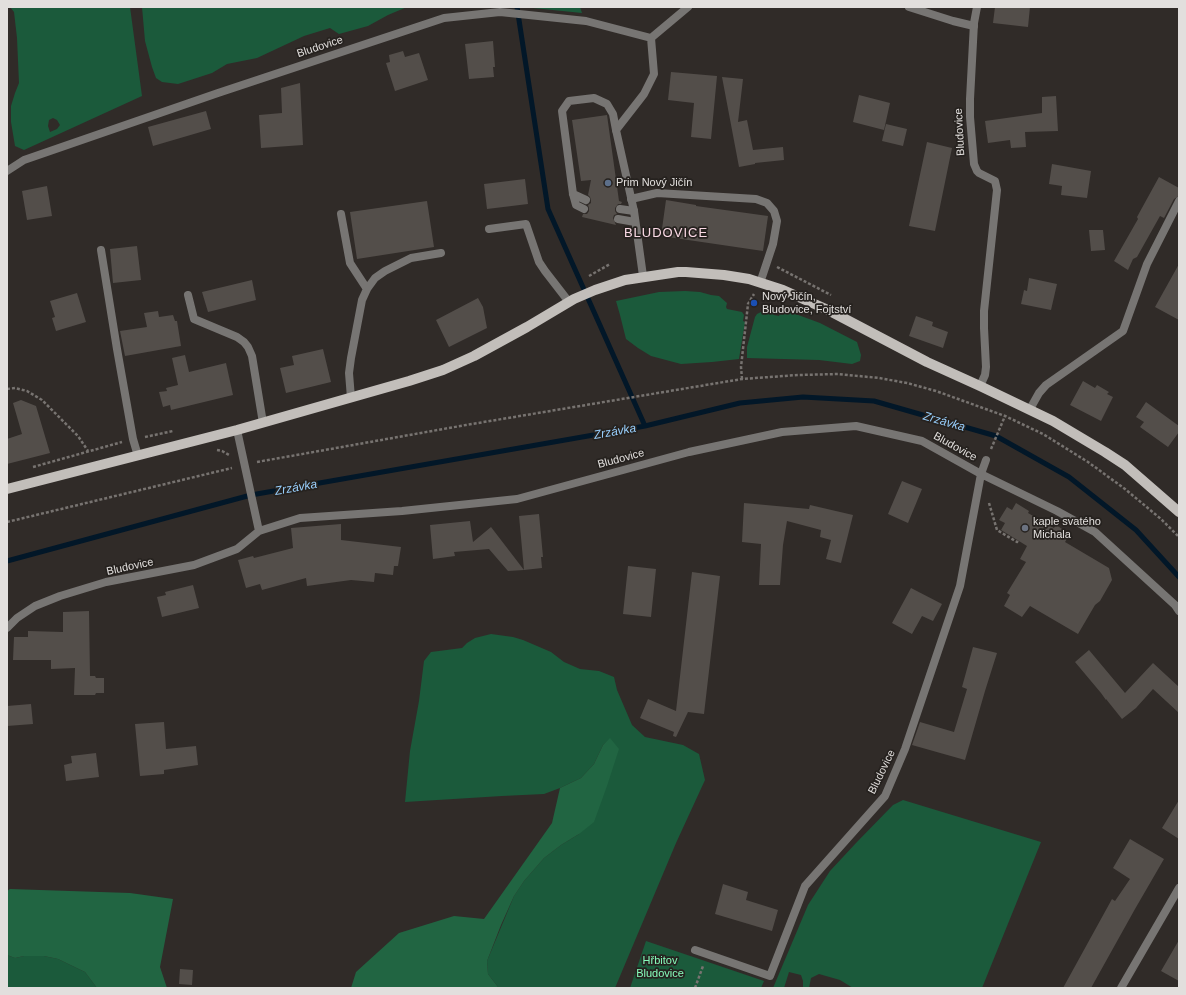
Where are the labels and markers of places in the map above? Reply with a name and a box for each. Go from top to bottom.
place label: Prim Nový Jičín [616,176,692,190]
marker: Prim Nový Jičín [603,178,613,188]
place label: Nový Jičín, Bludovice, Fojtství [762,290,851,316]
marker: Nový Jičín, Bludovice, Fojtství [749,298,759,308]
place label: kaple svatého Michala [1033,515,1101,541]
marker: kaple svatého Michala [1020,523,1030,533]

